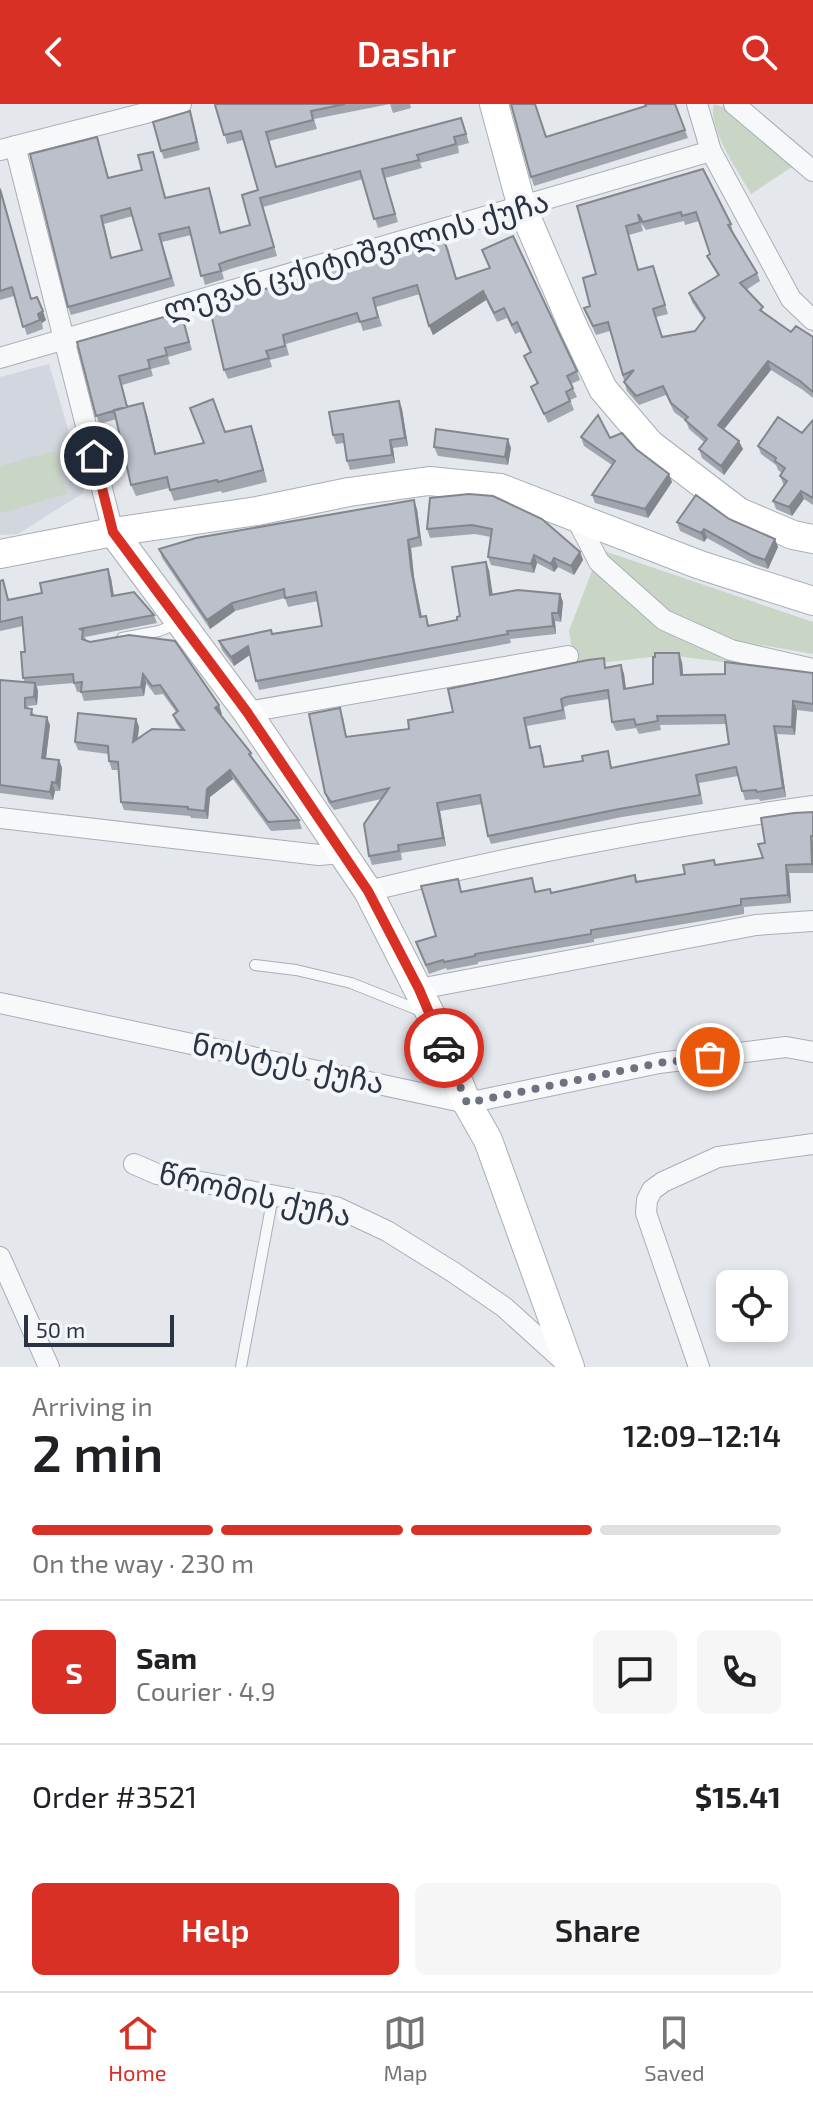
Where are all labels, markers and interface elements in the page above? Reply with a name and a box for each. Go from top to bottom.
icon: back [32,30,76,74]
icon: search [737,30,781,74]
text: Dashr [357,31,456,74]
street label: ლევან ცქიტიშვილის ქუჩა [158,182,553,328]
pin [60,422,128,490]
icon: home [72,434,116,478]
courier [404,1008,484,1088]
pin [676,1023,744,1091]
street label: ნოსტეს ქუჩა [189,1024,388,1102]
icon: car [422,1026,466,1070]
icon: bag [688,1035,732,1079]
street label: წრომის ქუჩა [155,1153,355,1235]
map controls [716,1270,788,1342]
button: locate [716,1270,788,1342]
scale bar [24,1311,174,1347]
text: 50 m [36,1316,85,1342]
text: Arriving in [32,1390,153,1421]
text: 12:09–12:14 [623,1417,781,1453]
text: 2 min [32,1420,163,1482]
text: On the way · 230 m [32,1547,254,1578]
button: chat [593,1630,677,1714]
button: phone [697,1630,781,1714]
text: Sam [136,1639,197,1675]
text: S [65,1654,83,1690]
text: Courier · 4.9 [136,1675,276,1706]
text: Order #3521 [32,1778,197,1814]
text: $15.41 [695,1778,781,1814]
button: Help [32,1883,399,1975]
button: Share [415,1883,781,1975]
tab: Home [108,2011,167,2085]
tab: Map [383,2011,428,2085]
tab: Saved [644,2011,705,2085]

